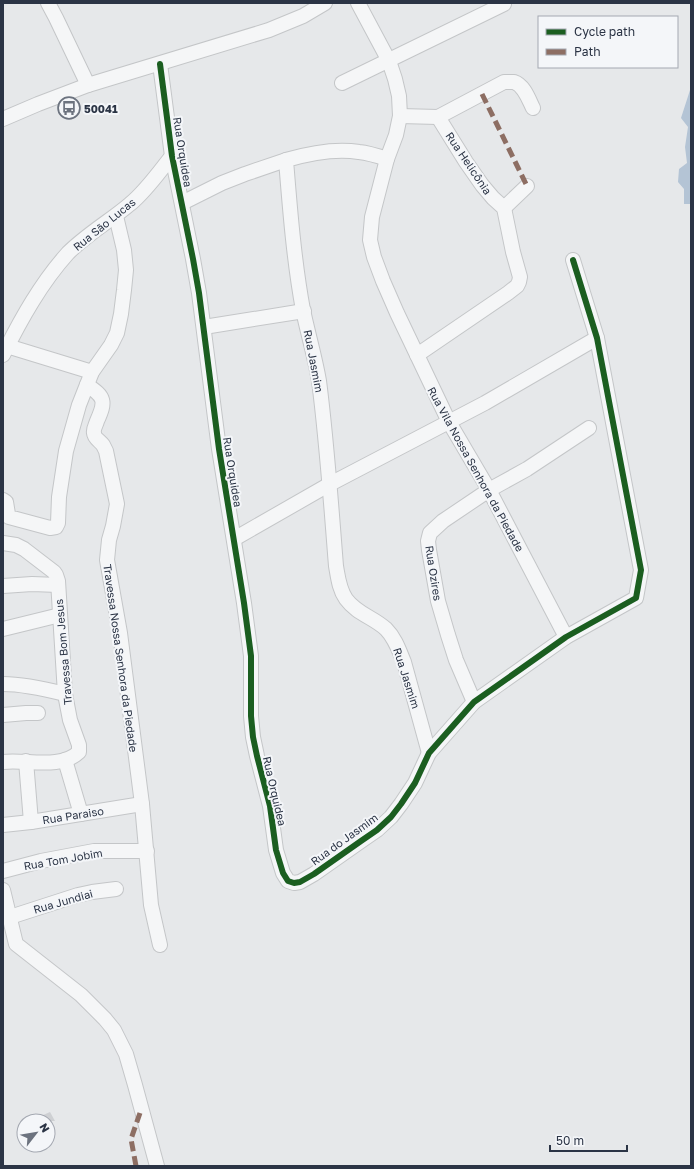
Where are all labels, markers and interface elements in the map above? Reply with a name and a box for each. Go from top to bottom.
legend [538,16,678,68]
text: Cycle path [574,24,635,39]
text: Path [574,44,601,59]
bus stop icon: 50041 [56,95,82,121]
place label: 50041 [84,102,118,115]
street label: Rua Orquidea [171,116,195,188]
street label: Rua Helicônia [443,129,495,197]
street label: Rua São Lucas [70,195,138,253]
street label: Rua Jasmim [302,329,326,393]
street label: Rua Vila Nossa Senhora da Piedade [425,384,527,554]
street label: Rua Orquidea [221,436,245,508]
street label: Rua Ozires [423,544,445,602]
street label: Travessa Nossa Senhora da Piedade [101,563,141,753]
street label: Travessa Bom Jesus [52,598,74,705]
street label: Rua Jasmim [391,646,423,710]
street label: Rua Orquidea [261,755,289,827]
street label: Rua Paraiso [41,804,105,826]
street label: Rua do Jasmim [308,810,380,868]
street label: Rua Tom Jobim [23,846,103,872]
street label: Rua Jundiai [32,886,94,916]
north arrow [16,1113,56,1153]
text: N [37,1121,53,1135]
scale bar [550,1127,627,1153]
text: 50 m [556,1133,584,1148]

